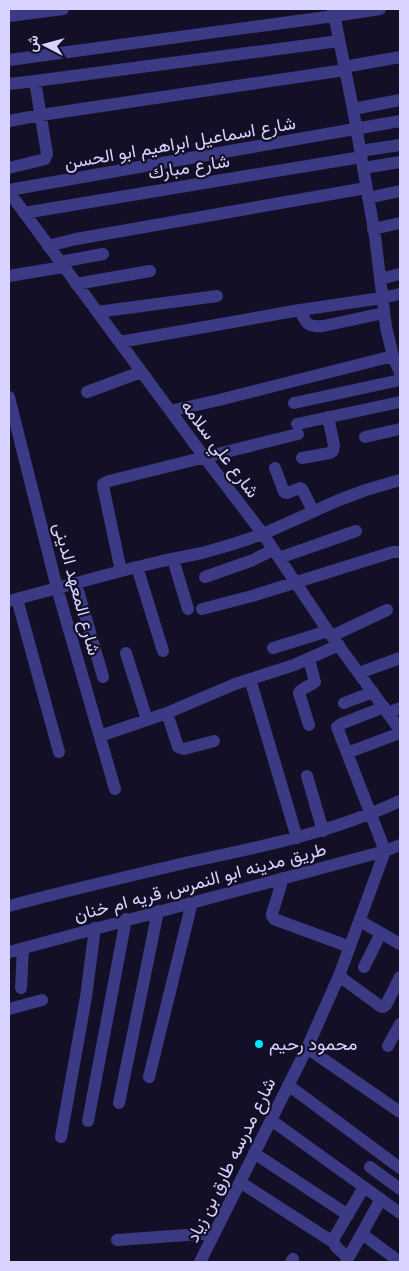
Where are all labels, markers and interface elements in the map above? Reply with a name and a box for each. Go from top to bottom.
north arrow [20,20,70,70]
text: ش [22,34,42,53]
street label: شارع اسماعيل ابراهيم ابو الحسن [62,111,298,175]
street label: شارع مبارك [146,149,232,185]
street label: شارع علي سلامه [173,395,265,505]
street label: شارع المعهد الدينى [48,520,106,658]
street label: طريق مدينه ابو النمرس, قريه ام خنان [71,837,329,927]
place label: محمود رحيم [269,1032,357,1056]
marker: محمود رحيم [253,1038,265,1050]
street label: شارع مدرسه طارق بن زياد [181,1074,281,1246]

